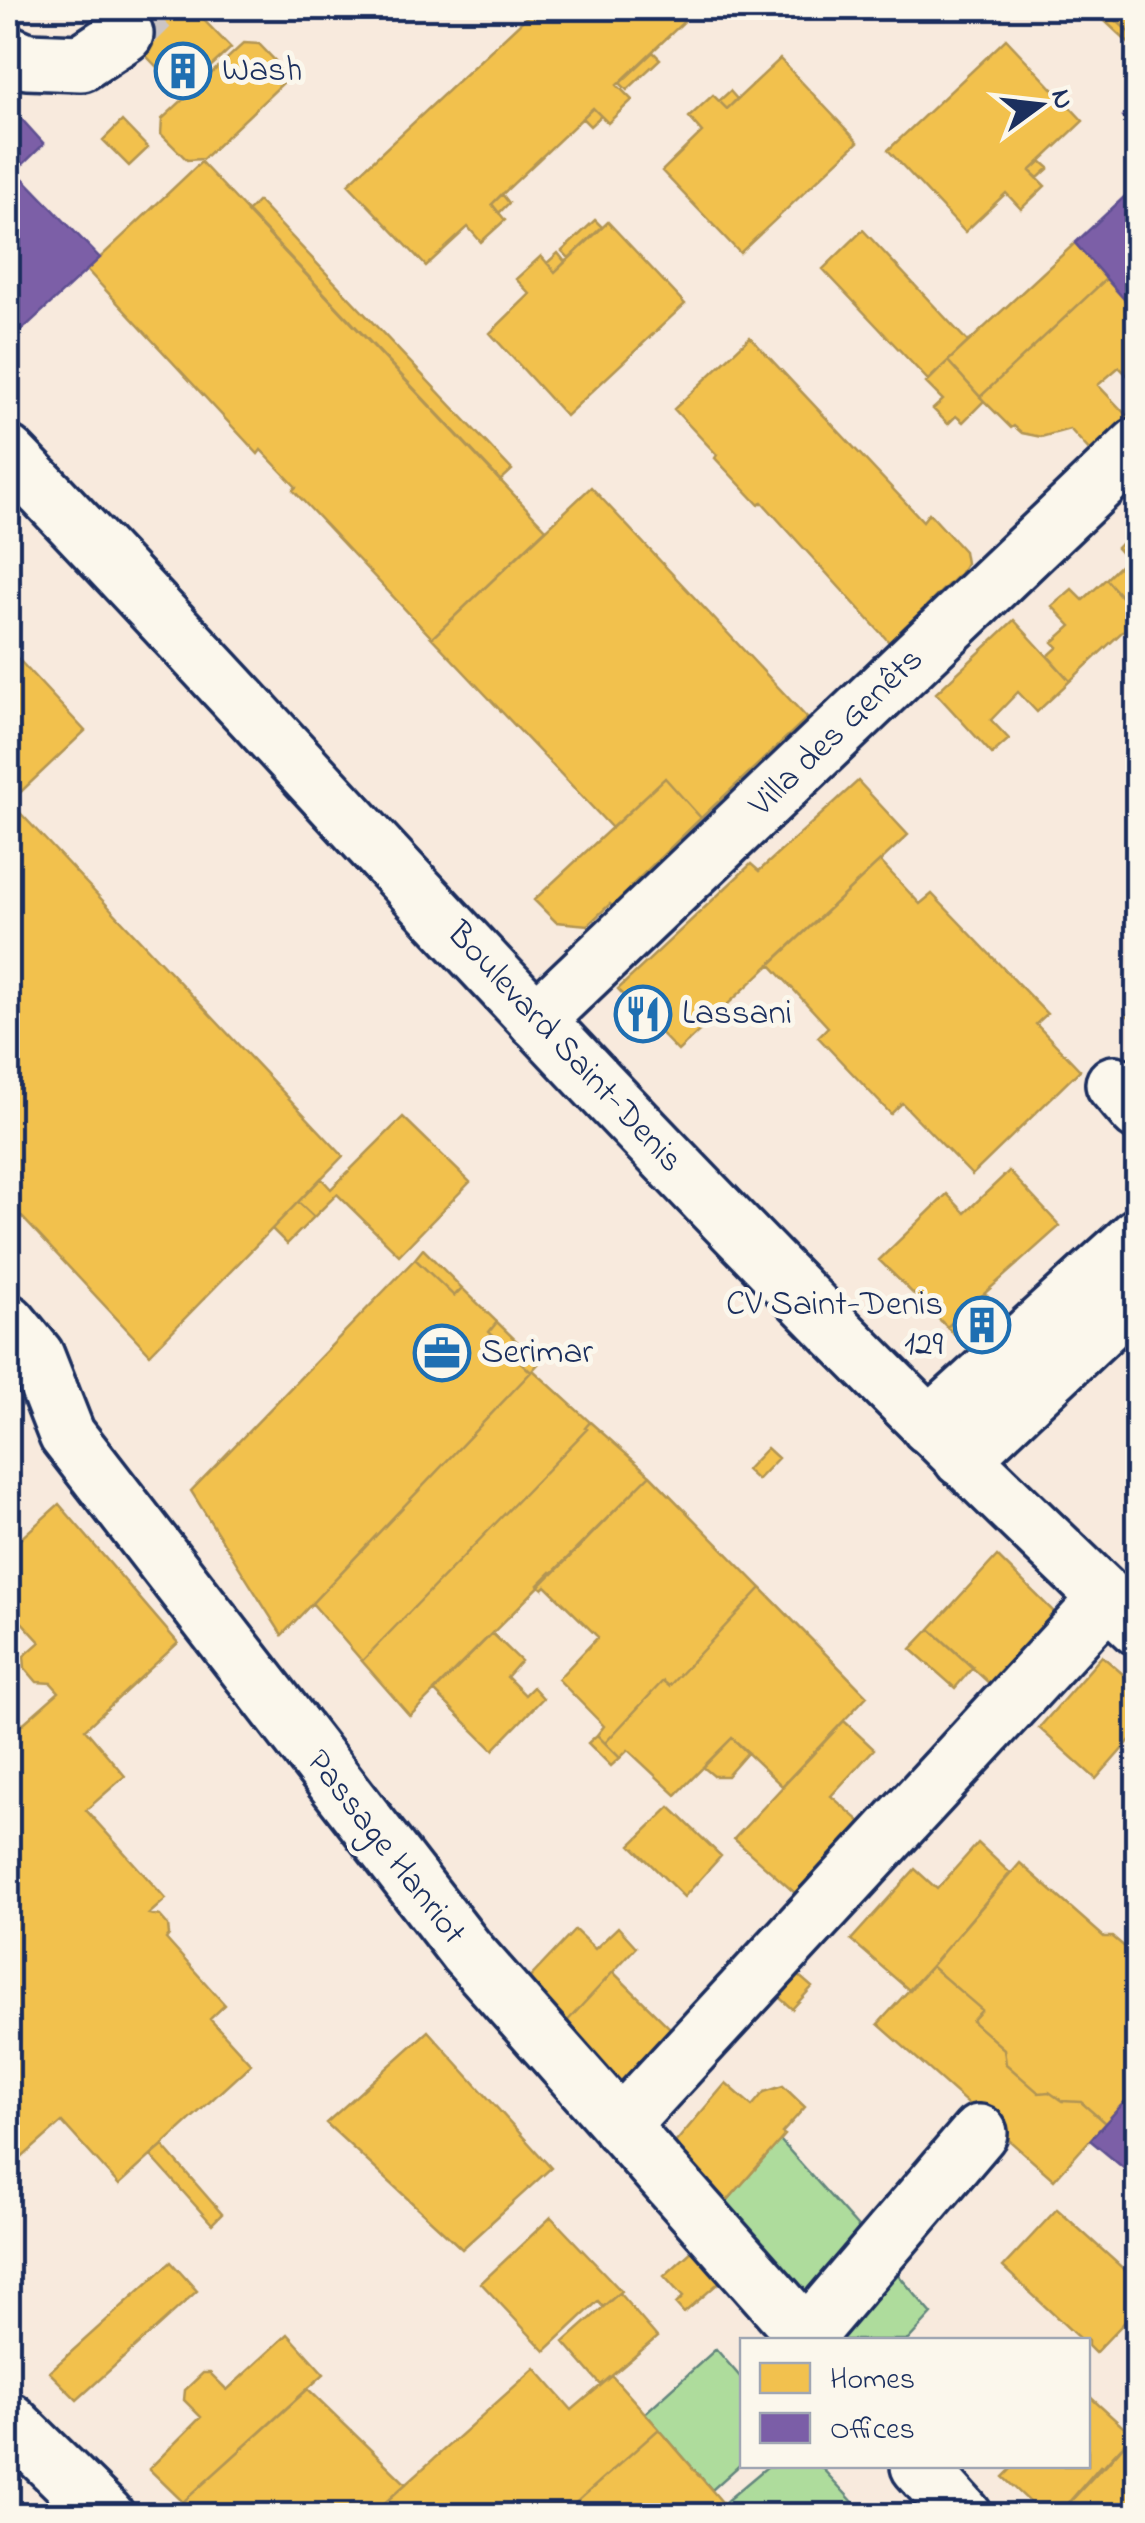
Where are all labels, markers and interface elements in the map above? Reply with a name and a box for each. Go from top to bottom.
building icon: Wash [153,41,213,101]
place label: Wash [222,46,302,97]
north arrow [990,55,1090,155]
text: N [1039,85,1083,114]
street label: Villa des Genêts [737,636,936,831]
street label: Boulevard Saint-Denis [433,910,694,1185]
restaurant icon: Lassani [613,984,673,1044]
place label: Lassani [682,989,792,1040]
place label: CV Saint-Denis 129 [726,1280,943,1371]
building icon: CV Saint-Denis 129 [952,1295,1012,1355]
office icon: Serimar [412,1323,472,1383]
place label: Serimar [481,1328,593,1379]
street label: Passage Hanriot [292,1740,478,1957]
legend [740,2338,1090,2468]
text: Homes [830,2359,915,2403]
text: Offices [830,2409,915,2453]

